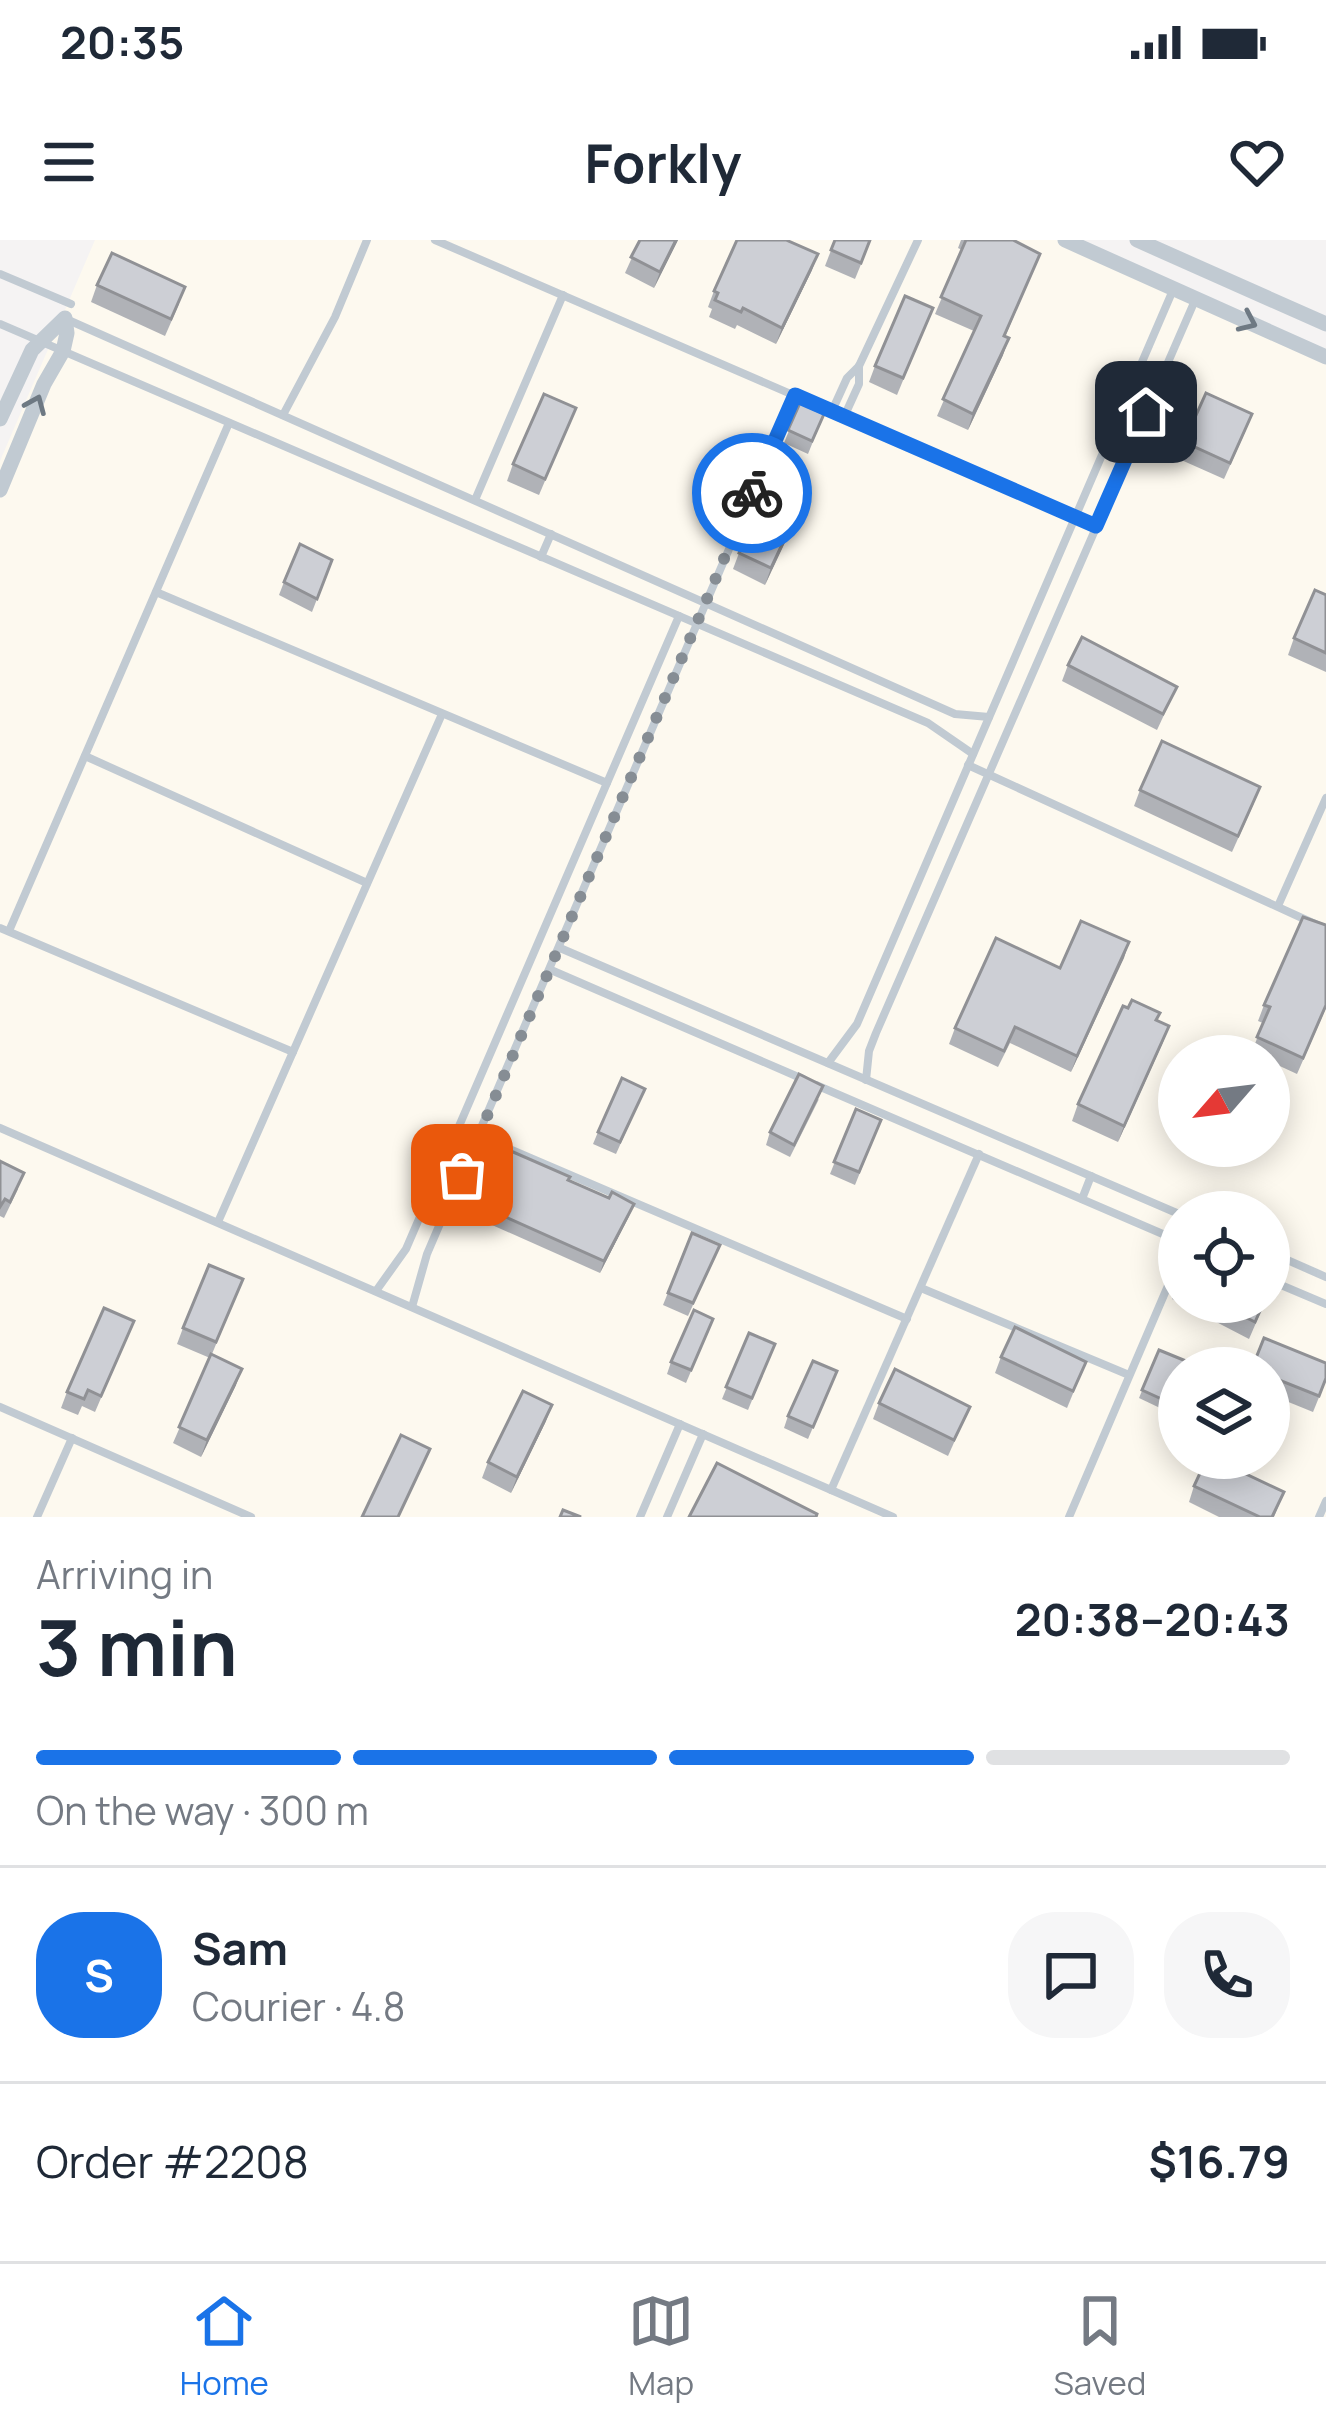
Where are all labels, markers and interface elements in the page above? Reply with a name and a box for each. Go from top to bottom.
text: 20:35 [60,11,184,73]
text: Forkly [585,125,741,199]
icon: menu [36,129,102,195]
icon: heart [1224,129,1290,195]
one-way arrow [1236,308,1257,331]
pin [1095,361,1197,463]
icon: home [1113,379,1179,445]
one-way arrow [22,395,46,416]
courier [692,433,812,553]
icon: bike [719,460,785,526]
north arrow [1158,1035,1290,1167]
map controls [1158,1035,1290,1479]
pin [411,1124,513,1226]
icon: bag [429,1142,495,1208]
button: locate [1158,1191,1290,1323]
button: layers [1158,1347,1290,1479]
text: Arriving in [36,1547,213,1601]
text: 20:38–20:43 [1015,1588,1290,1650]
text: 3 min [36,1593,238,1699]
text: On the way · 300 m [36,1783,369,1837]
button: chat [1008,1912,1134,2038]
button: phone [1164,1912,1290,2038]
text: Sam [192,1917,288,1979]
text: S [84,1944,114,2006]
text: Courier · 4.8 [192,1979,405,2033]
text: Order #2208 [36,2130,309,2192]
text: $16.79 [1148,2130,1290,2192]
tab: Home [180,2288,269,2405]
tab: Map [628,2288,694,2405]
tab: Saved [1053,2288,1146,2405]

